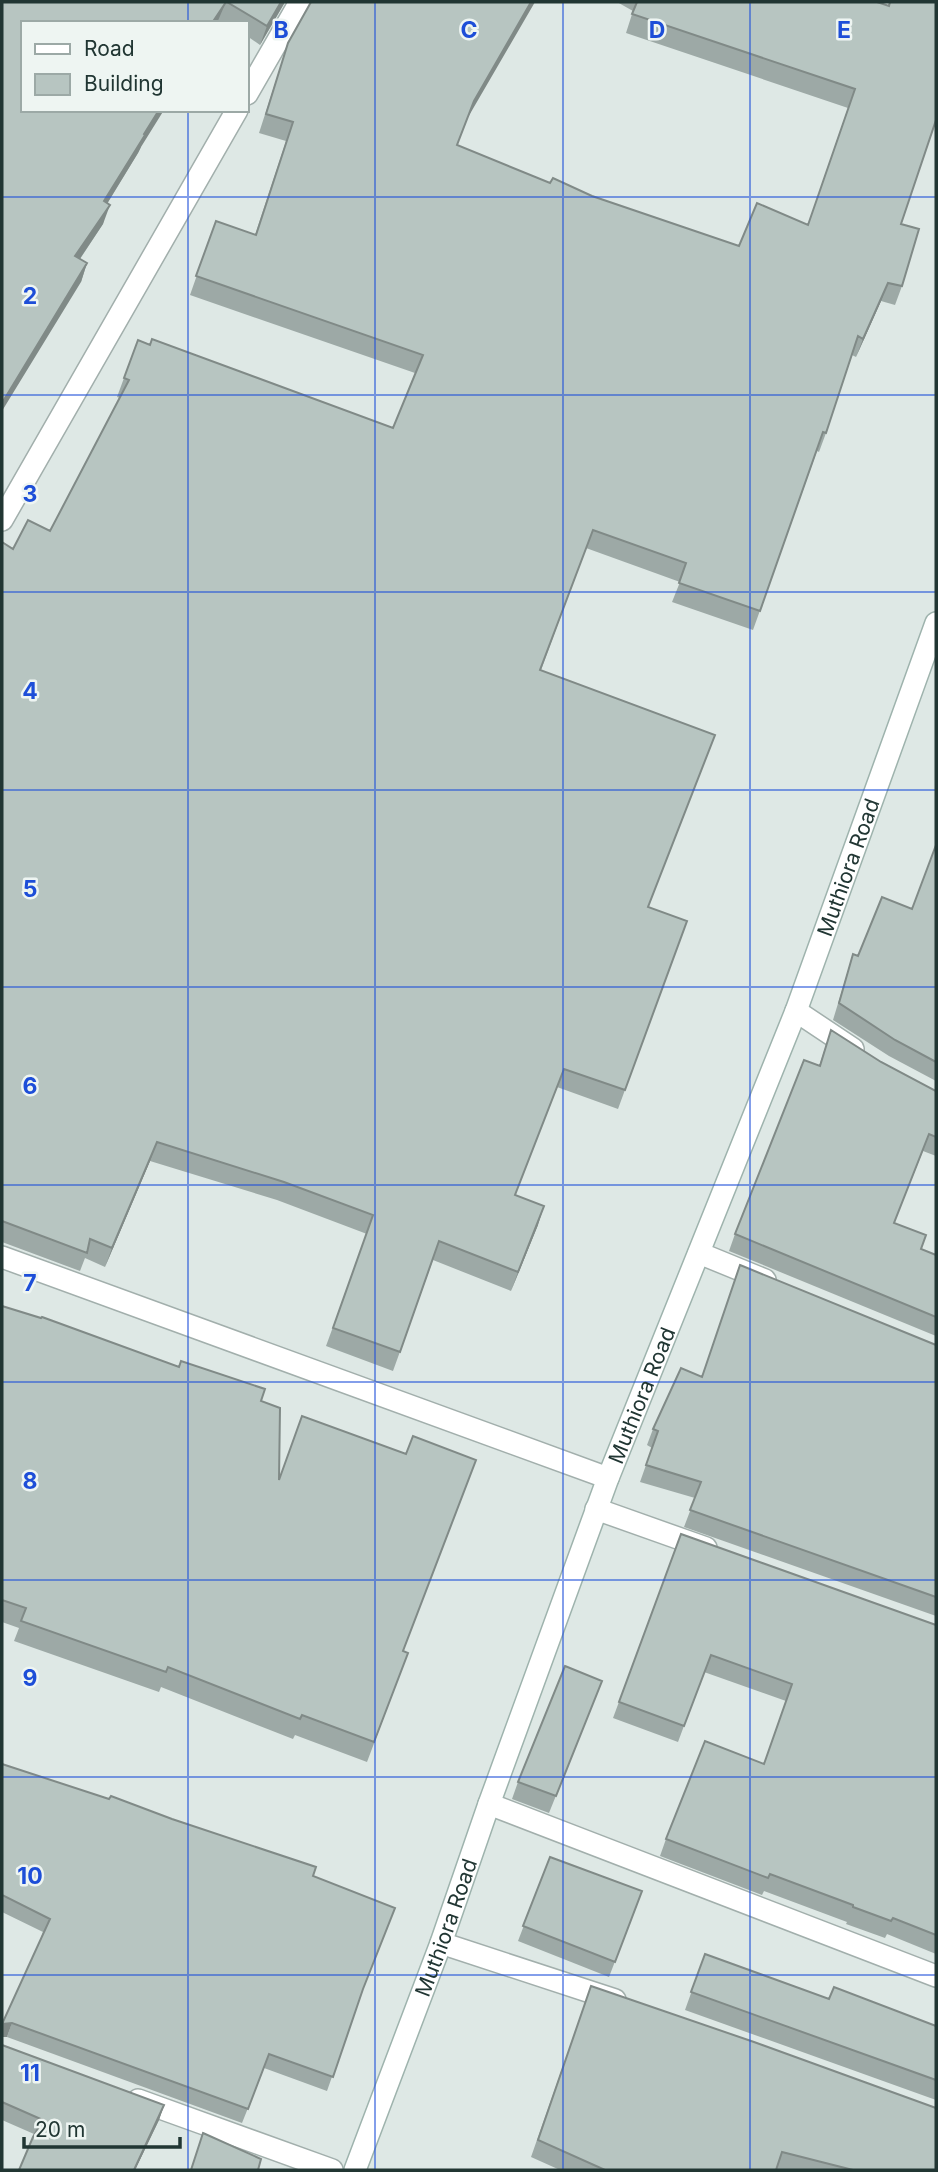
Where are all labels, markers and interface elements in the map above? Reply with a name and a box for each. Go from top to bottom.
text: B [273,16,289,44]
text: C [460,16,478,44]
text: D [649,16,665,44]
text: E [837,16,851,44]
legend [21,21,248,112]
text: Road [84,36,135,61]
text: Building [84,71,164,96]
text: 2 [23,282,37,310]
text: 3 [23,480,37,508]
text: 4 [22,677,38,705]
street label: Muthiora Road [812,795,884,940]
text: 5 [23,875,37,903]
text: 6 [23,1072,37,1100]
text: 7 [23,1269,37,1297]
street label: Muthiora Road [603,1324,680,1467]
text: 8 [23,1467,37,1495]
text: 9 [23,1664,37,1692]
street label: Muthiora Road [409,1855,482,2000]
text: 10 [17,1862,43,1890]
text: 11 [20,2059,40,2087]
scale bar [24,2106,180,2150]
text: 20 m [35,2117,85,2142]

